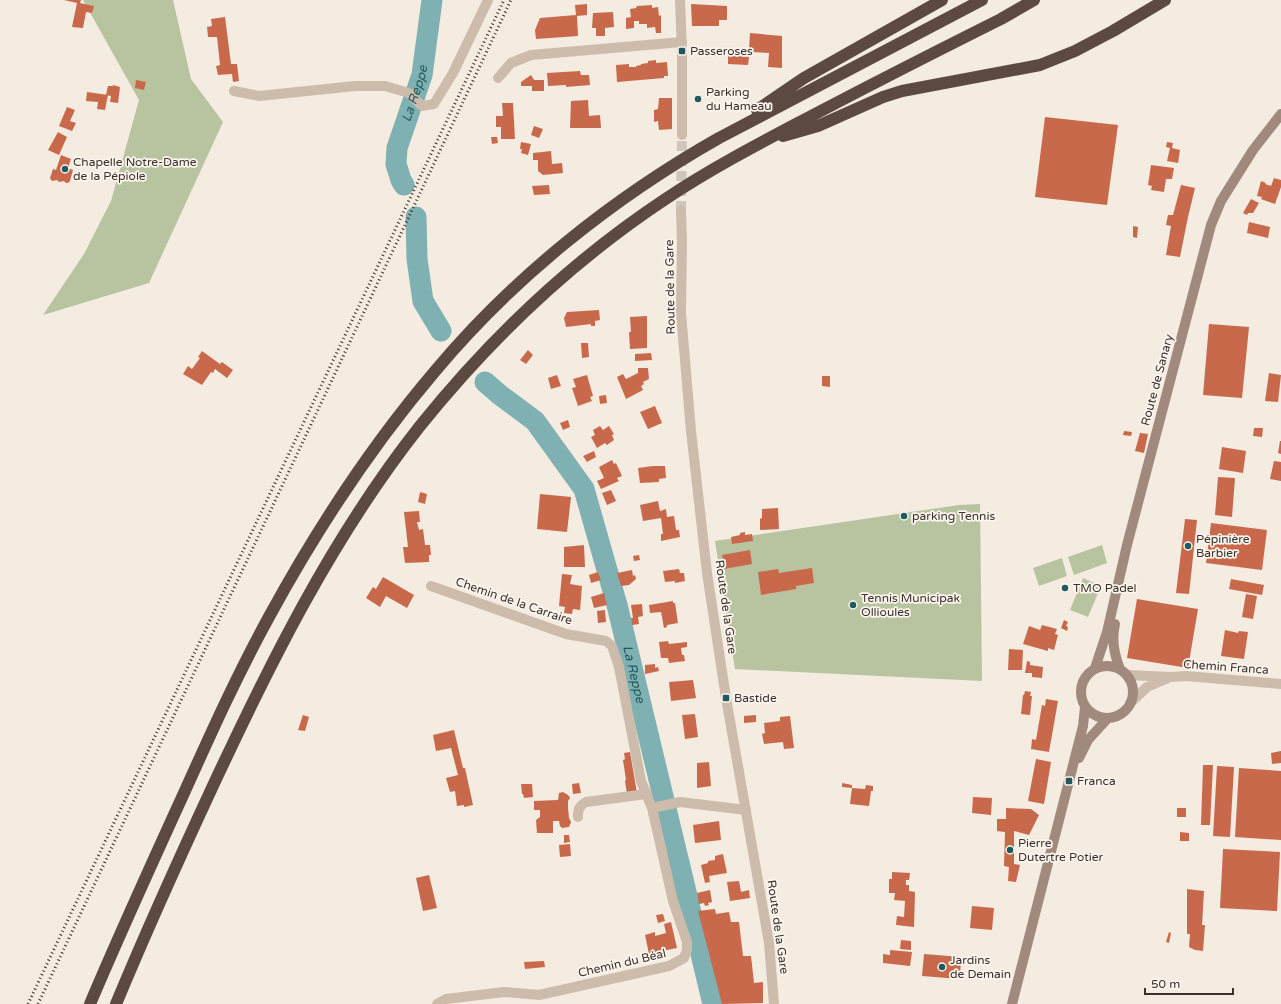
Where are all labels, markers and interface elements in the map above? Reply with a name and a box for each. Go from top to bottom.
place label: Passeroses [690,44,753,58]
marker: Passeroses [677,46,687,56]
water label: La Reppe [399,64,431,124]
place label: Parking du Hameau [706,85,772,113]
marker: Parking du Hameau [693,94,703,104]
place label: Chapelle Notre-Dame de la Pépiole [73,155,197,183]
marker: Chapelle Notre-Dame de la Pépiole [60,164,70,174]
street label: Route de la Gare [662,239,678,335]
street label: Route de Sanary [1138,332,1176,427]
place label: parking Tennis [912,509,995,523]
marker: parking Tennis [899,511,909,521]
place label: Pépinière Barbier [1196,532,1250,560]
marker: Pépinière Barbier [1183,541,1193,551]
street label: Route de la Gare [712,559,740,655]
street label: Chemin de la Carraire [454,574,574,628]
place label: TMO Padel [1073,581,1137,595]
marker: TMO Padel [1060,583,1070,593]
place label: Tennis Municipak Ollioules [861,591,961,619]
marker: Tennis Municipak Ollioules [848,600,858,610]
water label: La Reppe [619,644,648,705]
street label: Chemin Franca [1183,657,1269,677]
place label: Bastide [734,691,777,705]
marker: Bastide [721,693,731,703]
place label: Franca [1077,774,1116,788]
marker: Franca [1064,776,1074,786]
place label: Pierre Dutertre Potier [1018,836,1104,864]
marker: Pierre Dutertre Potier [1005,845,1015,855]
street label: Route de la Gare [764,879,792,975]
street label: Chemin du Béal [577,946,667,980]
place label: Jardins de Demain [950,953,1011,981]
marker: Jardins de Demain [937,962,947,972]
scale bar [1145,970,1233,996]
text: 50 m [1151,977,1180,991]

